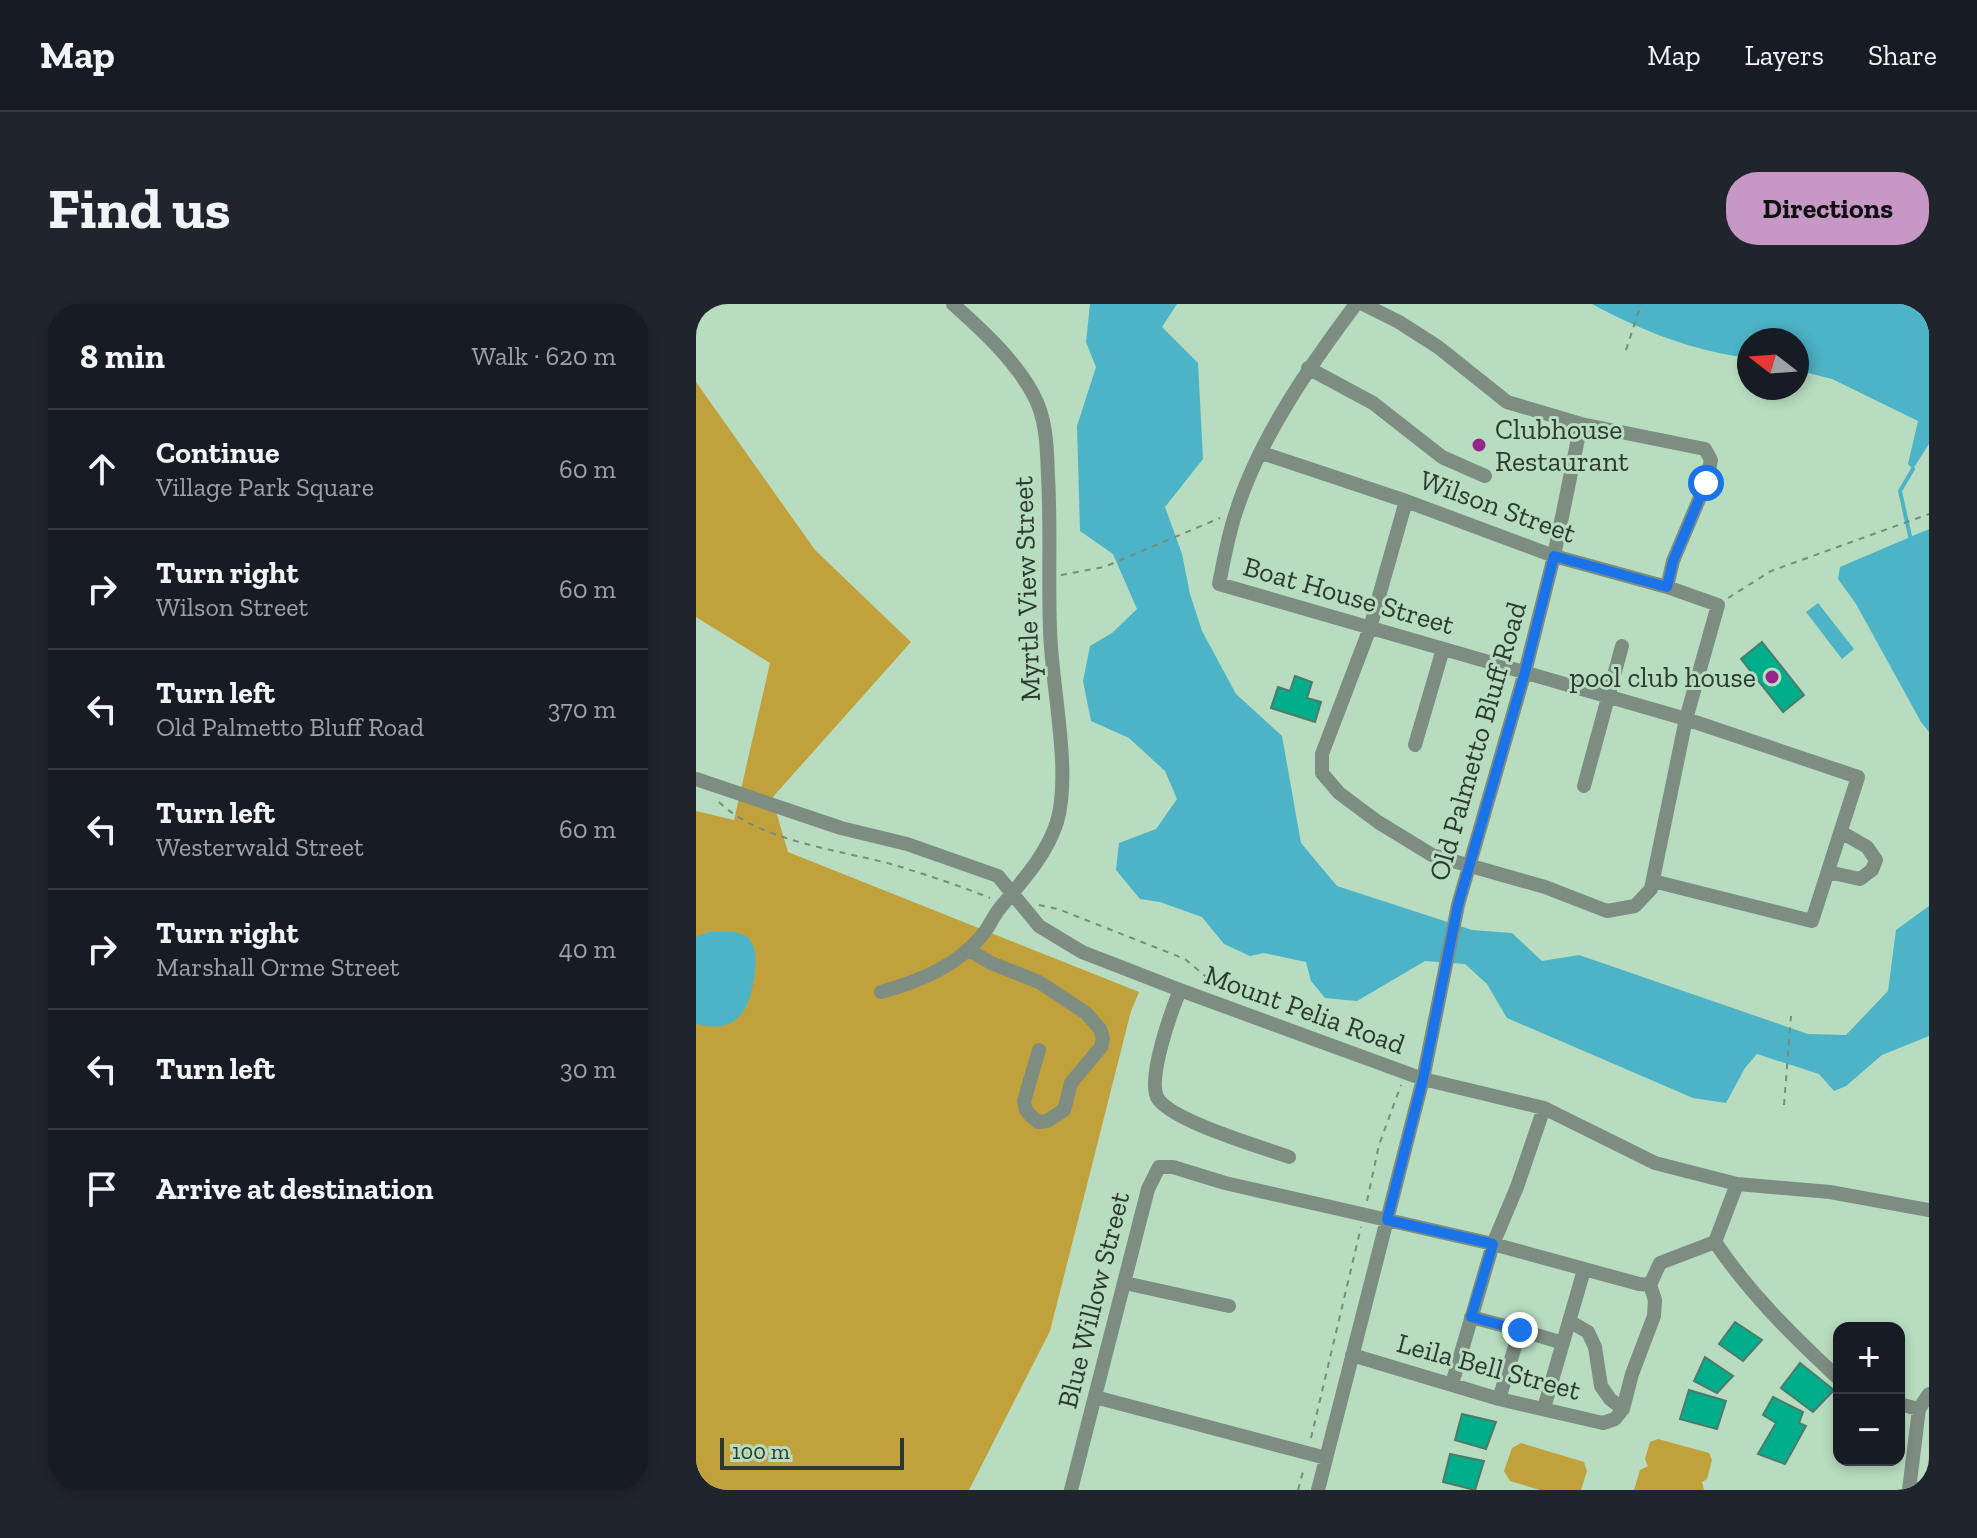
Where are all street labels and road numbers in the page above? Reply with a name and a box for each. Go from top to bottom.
street label: Wilson Street [1415,463,1581,550]
street label: Myrtle View Street [1006,475,1047,702]
street label: Boat House Street [1240,550,1459,642]
street label: Old Palmetto Bluff Road [1422,598,1533,884]
street label: Mount Pelia Road [1200,958,1410,1061]
street label: Blue Willow Street [1051,1188,1136,1412]
street label: Leila Bell Street [1393,1326,1585,1407]

